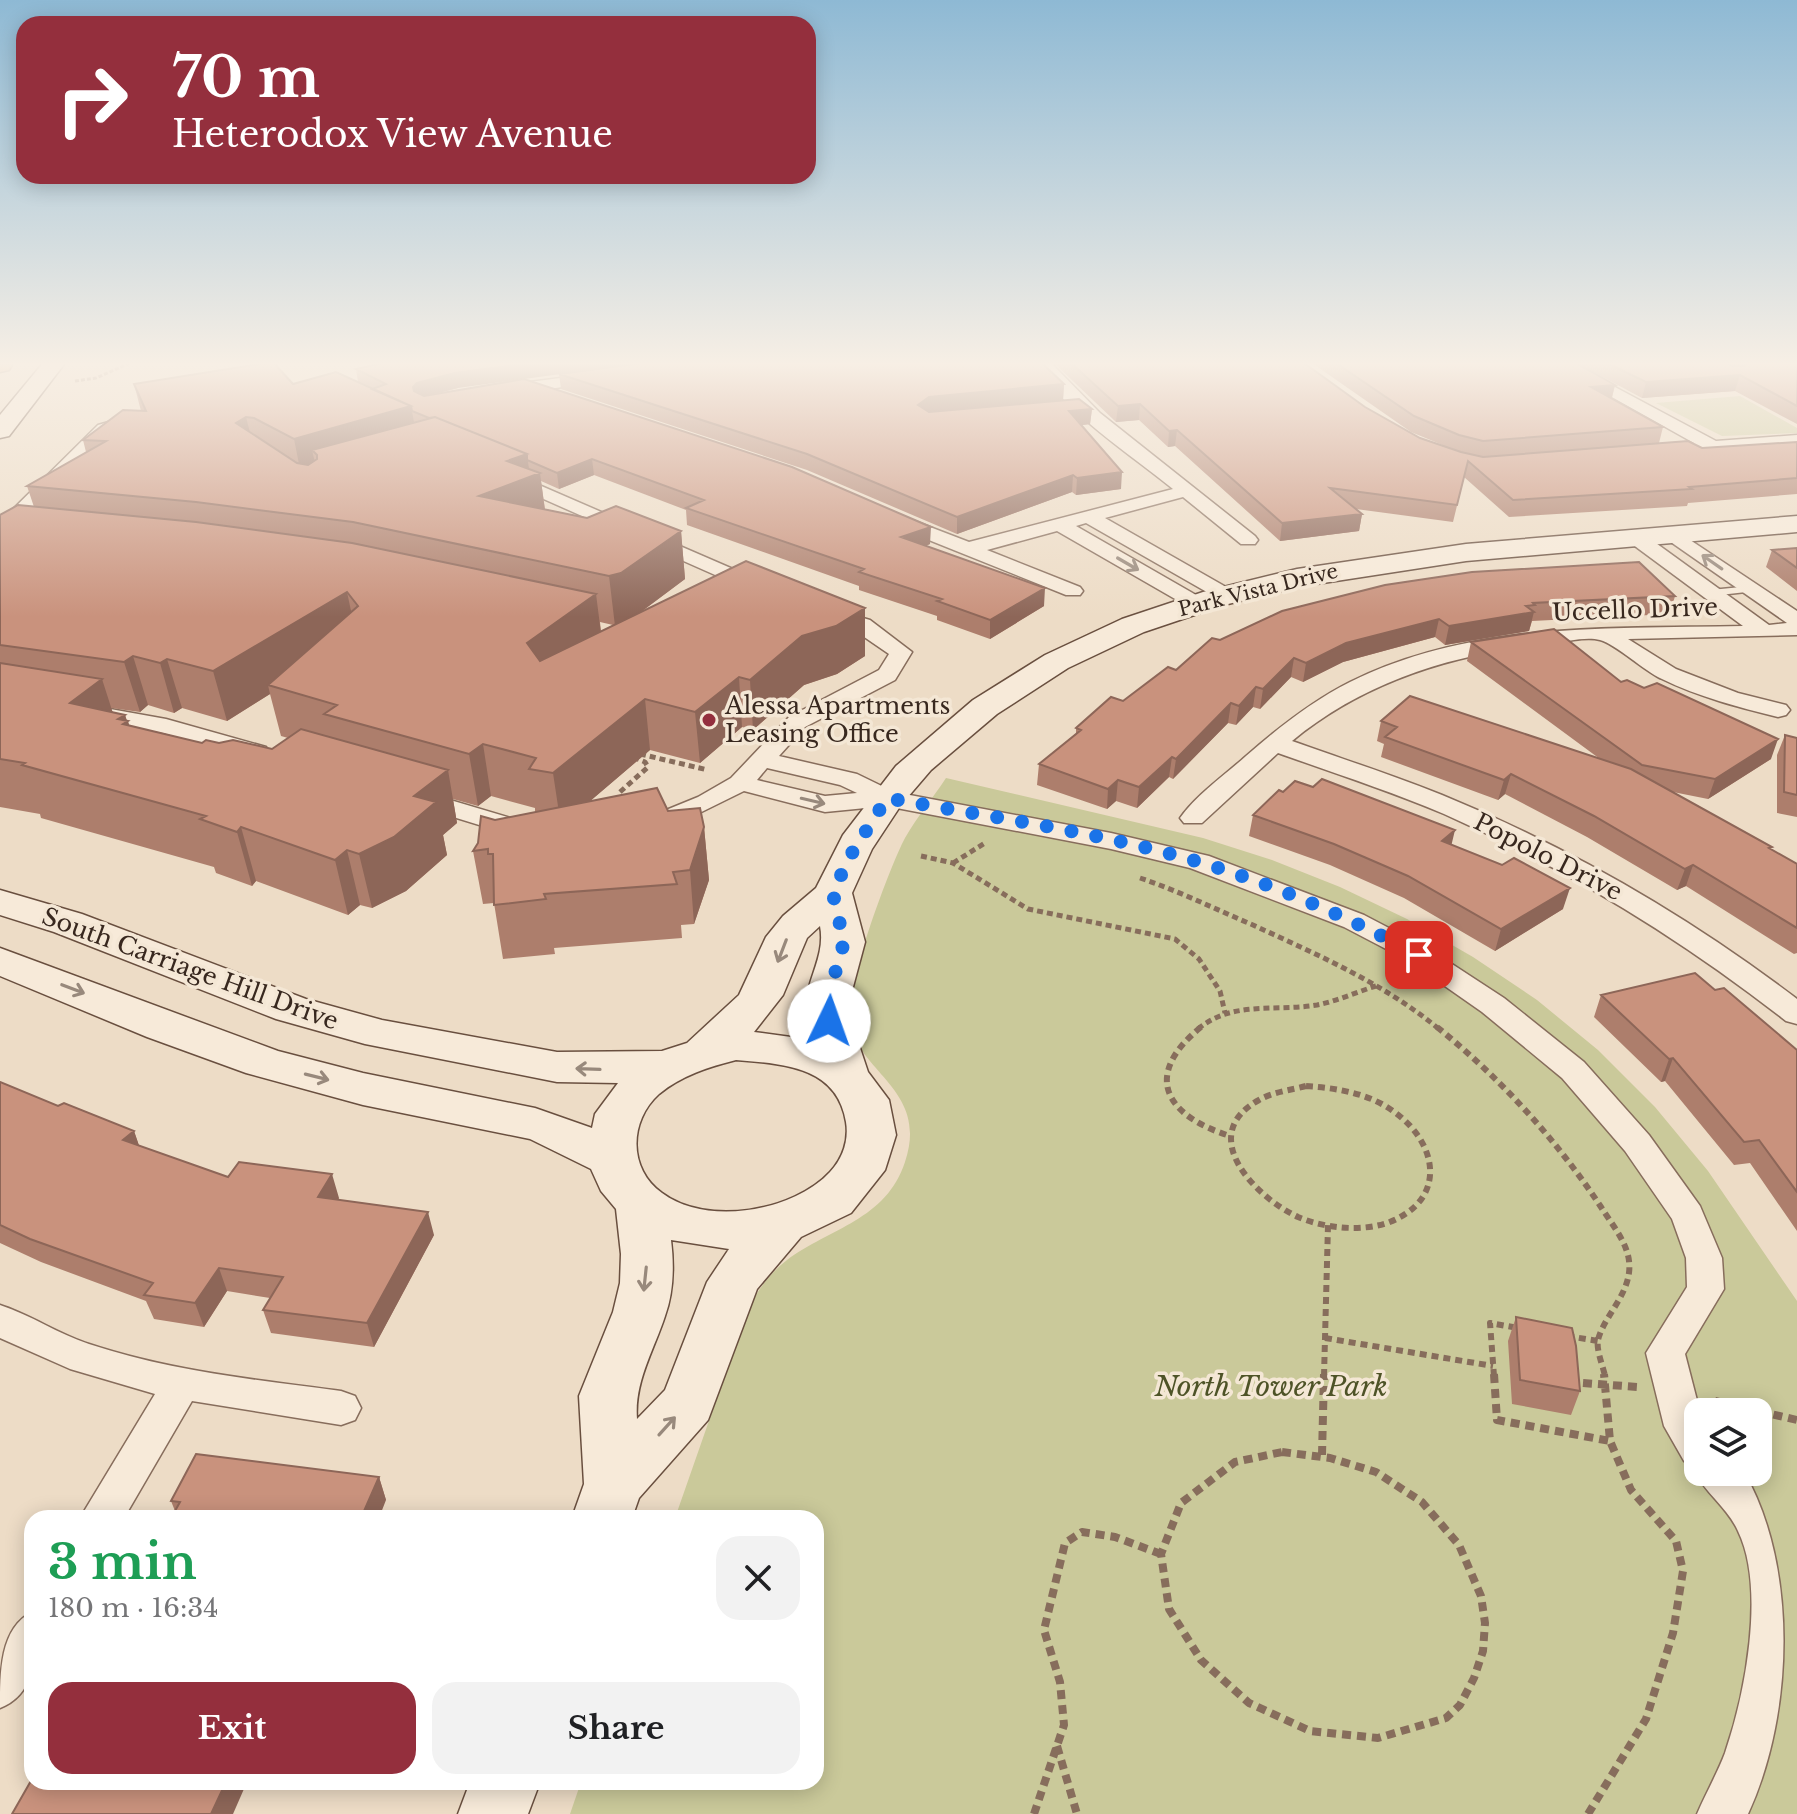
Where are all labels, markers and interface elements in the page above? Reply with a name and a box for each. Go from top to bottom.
text: 70 m [172,43,320,112]
icon: right [40,48,144,152]
text: Heterodox View Avenue [172,112,613,157]
one-way arrow [1701,553,1723,570]
one-way arrow [1116,556,1139,572]
street label: Park Vista Drive [1176,559,1340,621]
street label: Uccello Drive [1551,592,1718,627]
place label: Alessa Apartments Leasing Office [724,691,950,748]
marker: Alessa Apartments Leasing Office [700,711,718,729]
one-way arrow [799,794,825,809]
street label: Popolo Drive [1469,807,1627,906]
street label: South Carriage Hill Drive [38,901,342,1036]
pin [1385,921,1453,989]
icon: arrive [1397,933,1441,977]
one-way arrow [774,938,788,963]
position arrow [787,979,871,1063]
one-way arrow [60,983,85,997]
one-way arrow [575,1061,602,1076]
one-way arrow [304,1070,330,1085]
one-way arrow [638,1265,653,1292]
park label: North Tower Park [1153,1369,1388,1404]
map controls [1684,1398,1772,1486]
button: layers [1684,1398,1772,1486]
one-way arrow [657,1417,675,1437]
text: 3 min [48,1532,197,1592]
button: close [716,1536,800,1620]
text: 180 m · 16:34 [48,1592,219,1624]
button: Exit [48,1682,416,1774]
button: Share [432,1682,800,1774]

